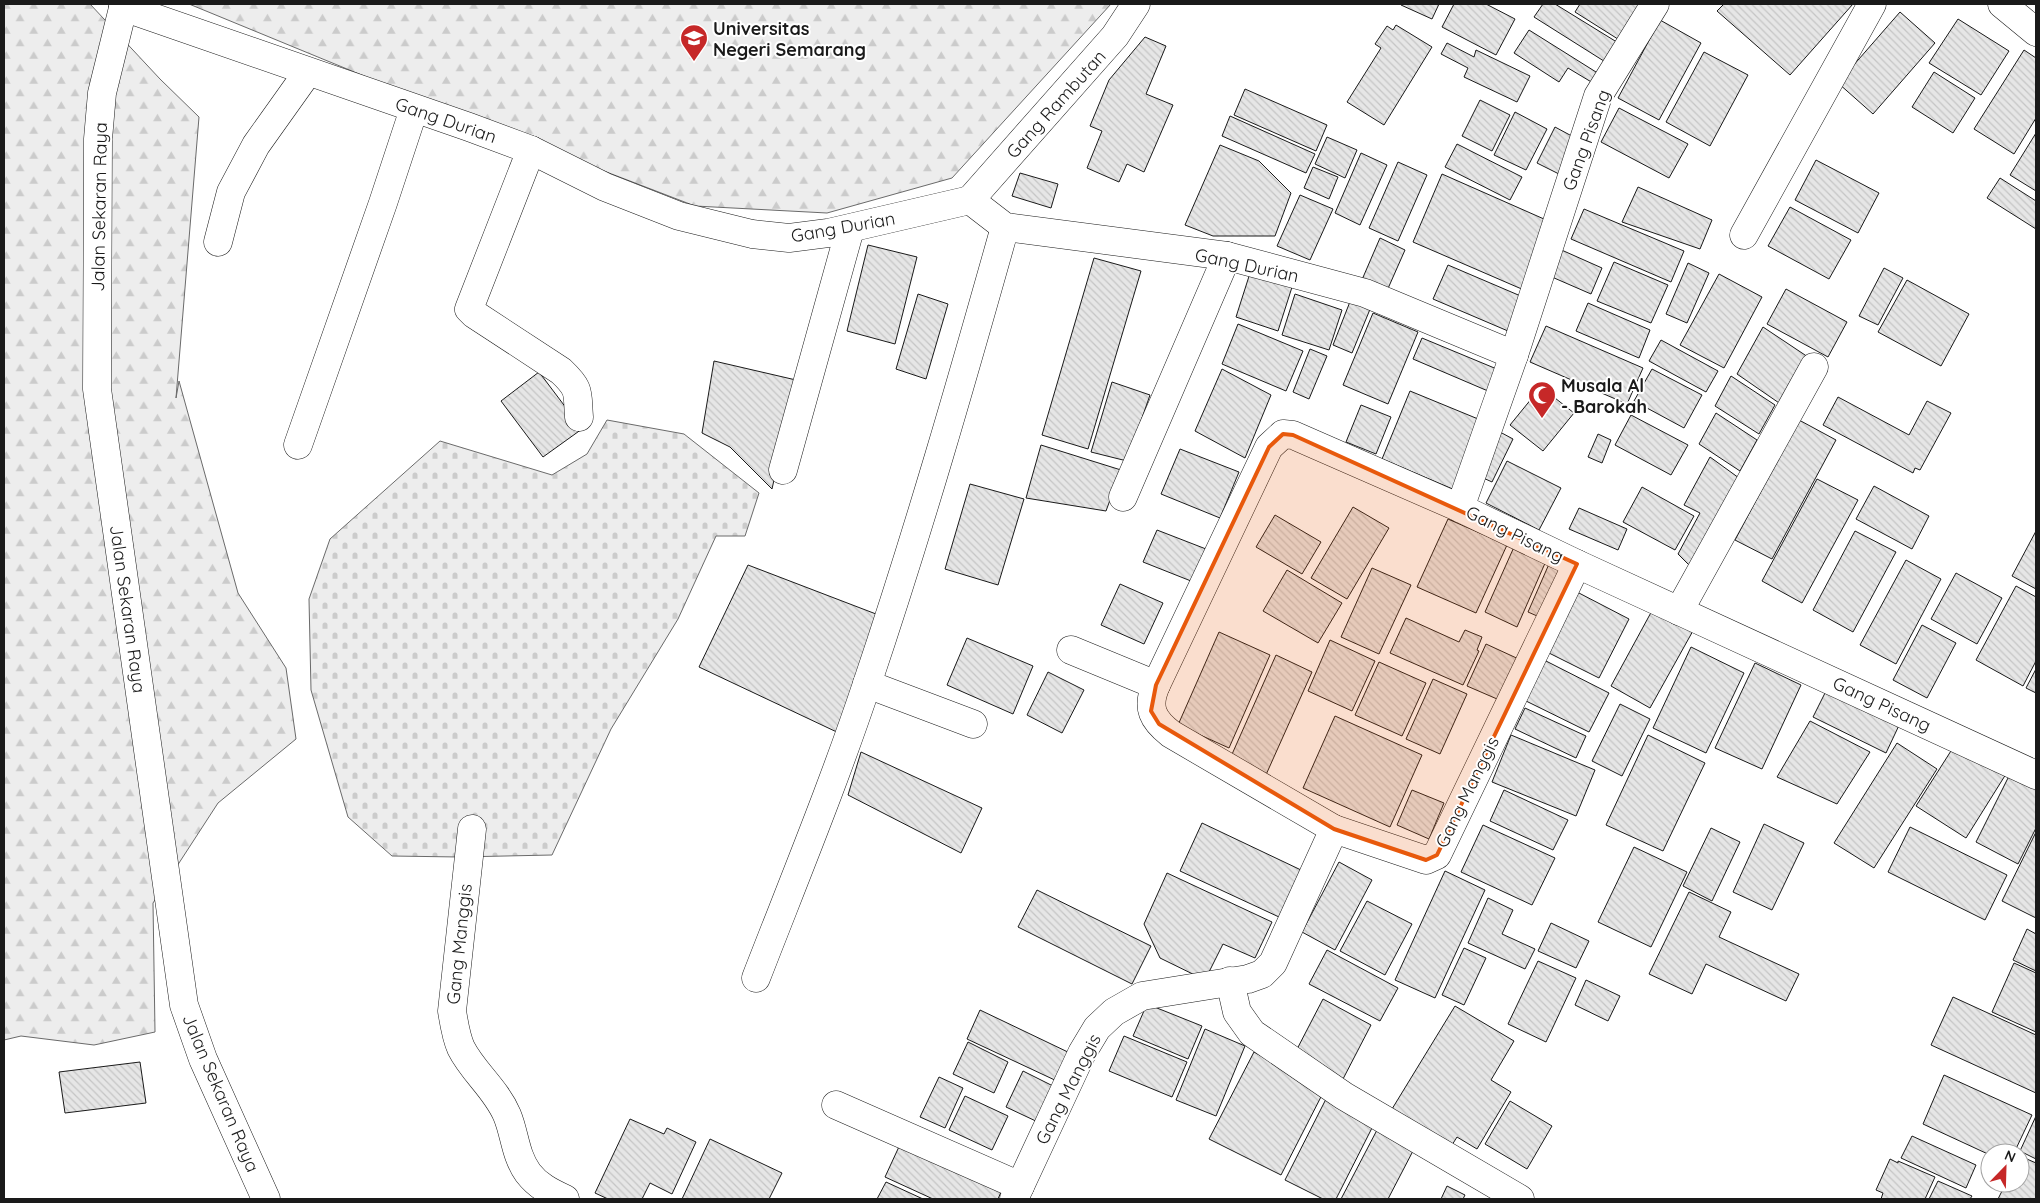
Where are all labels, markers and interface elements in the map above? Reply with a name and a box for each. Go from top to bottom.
place label: Universitas Negeri Semarang [713,17,866,61]
school or university icon: Universitas Negeri Semarang [679,23,709,62]
street label: Gang Rambutan [1001,45,1111,163]
street label: Gang Pisang [1557,86,1615,194]
street label: Gang Durian [392,92,500,148]
street label: Jalan Sekaran Raya [86,122,112,292]
street label: Gang Durian [789,207,897,247]
street label: Gang Durian [1193,243,1301,287]
place label: Musala Al - Barokah [1561,374,1647,418]
mosque icon: Musala Al - Barokah [1527,380,1557,419]
street label: Gang Pisang [1462,500,1568,568]
street label: Jalan Sekaran Raya [105,524,151,694]
street label: Gang Pisang [1829,671,1935,737]
street label: Gang Manggis [1430,732,1504,852]
street label: Gang Manggis [441,883,477,1005]
street label: Jalan Sekaran Raya [177,1011,265,1175]
street label: Gang Manggis [1030,1030,1106,1148]
north arrow [1980,1143,2030,1193]
text: N [2002,1146,2018,1166]

